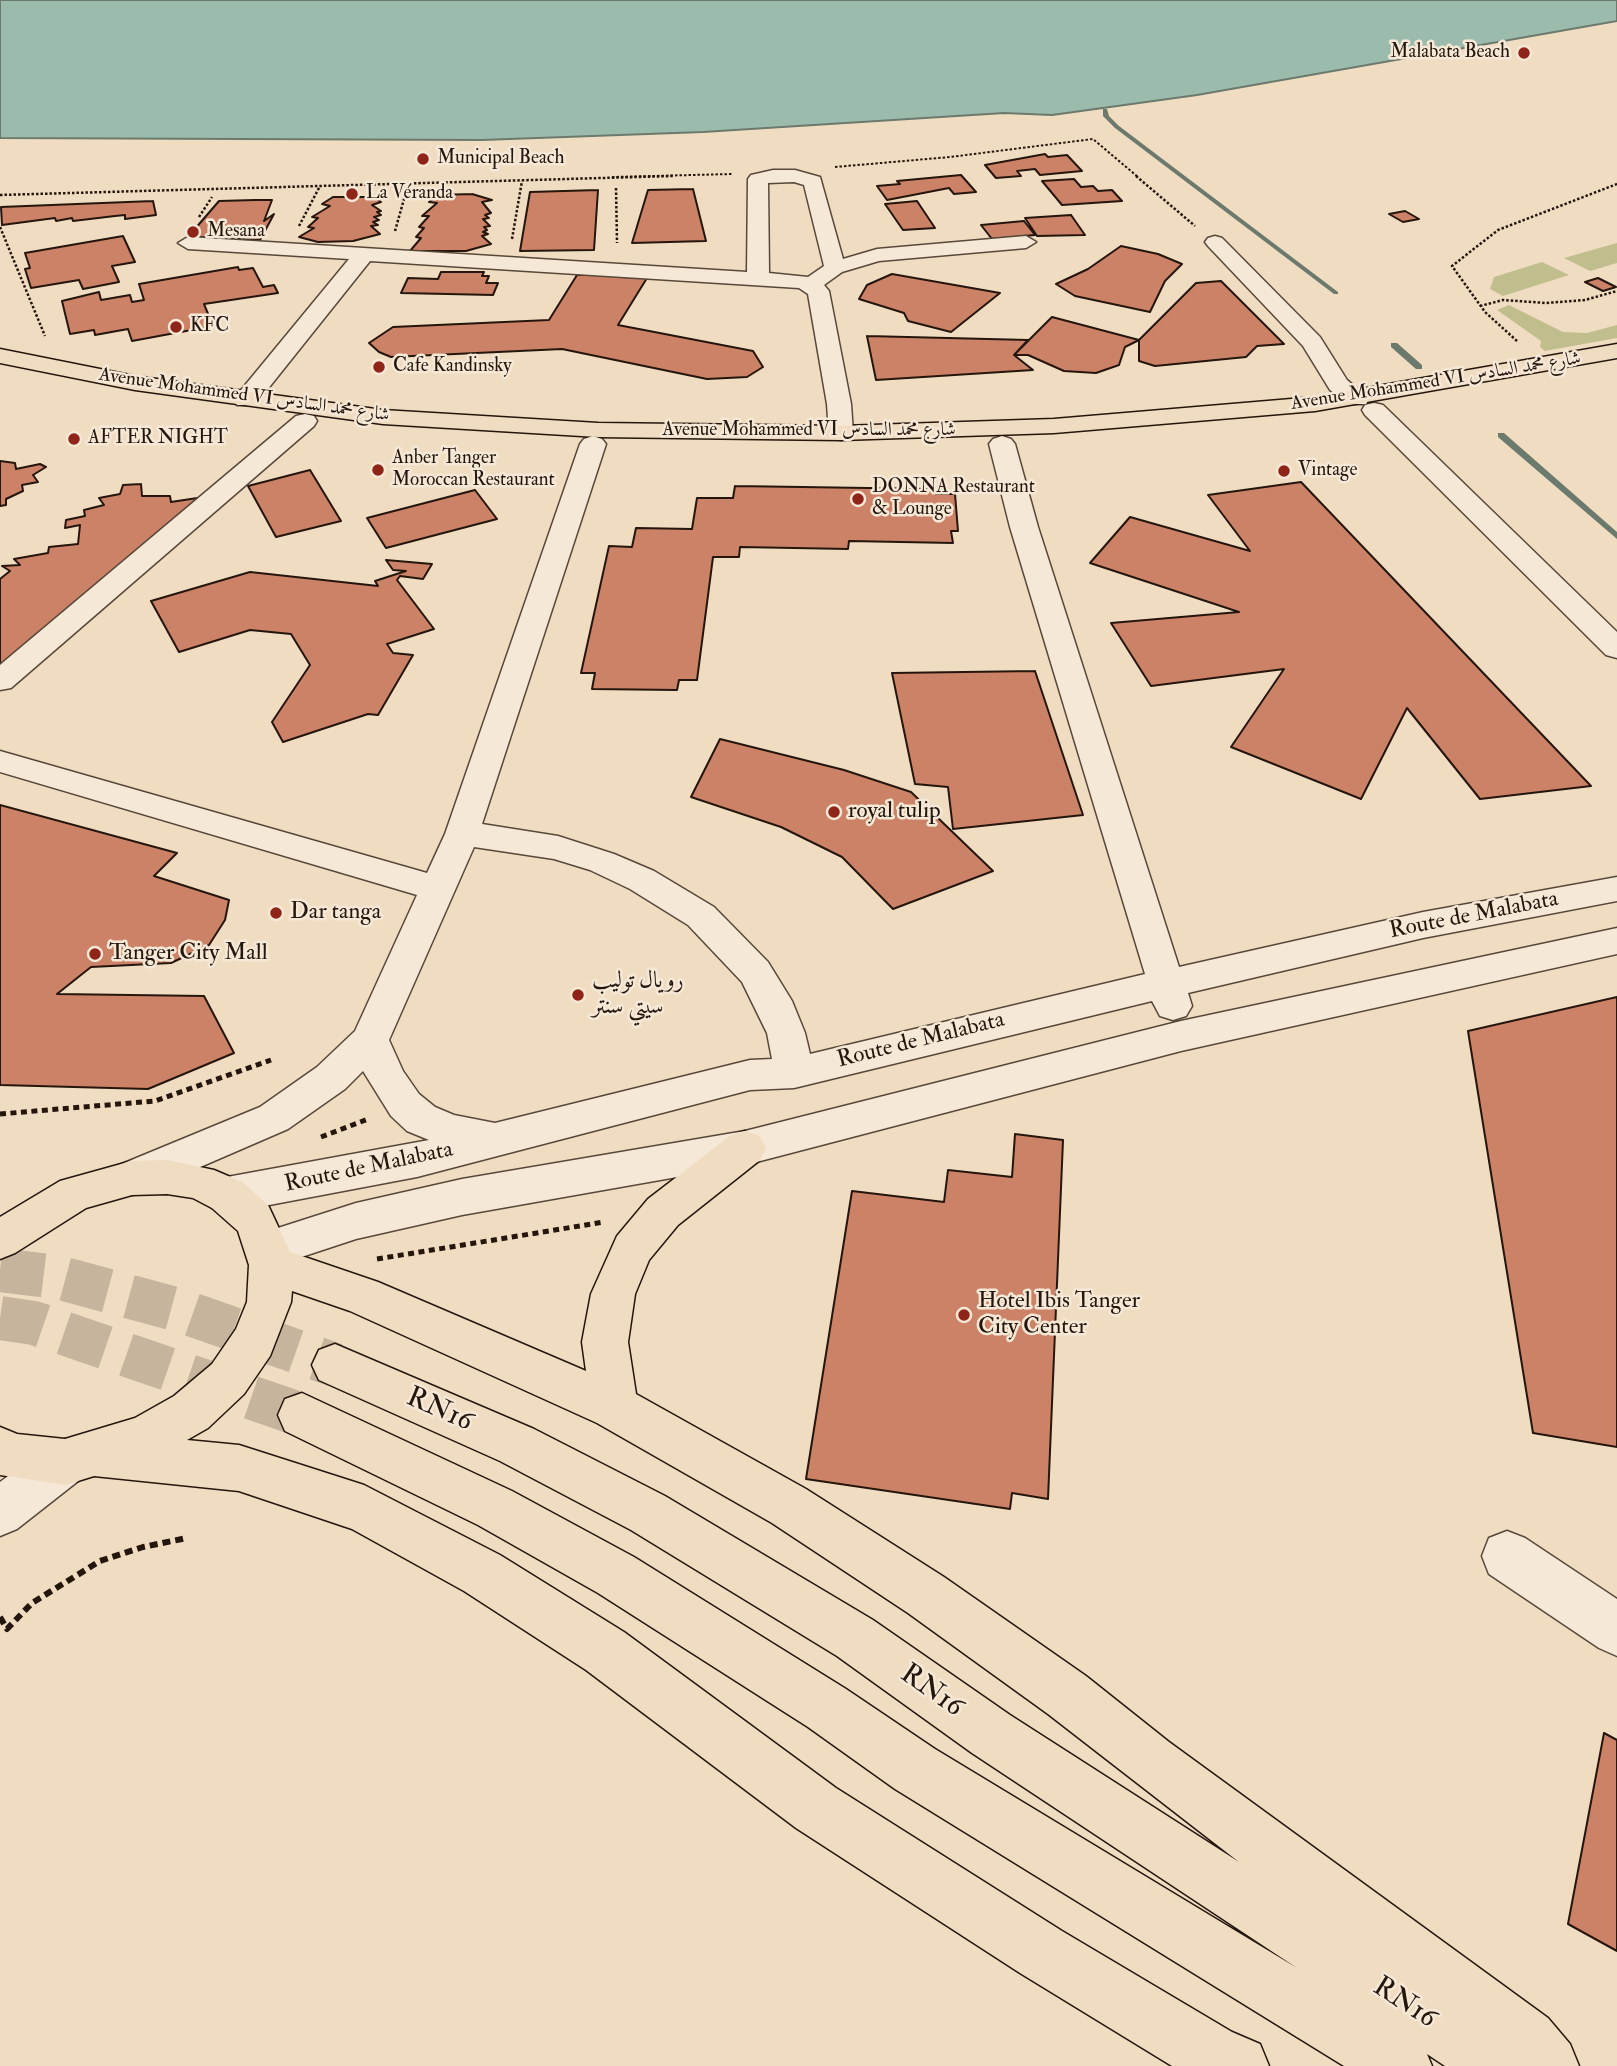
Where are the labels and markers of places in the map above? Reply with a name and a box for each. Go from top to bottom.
place label: Malabata Beach [1390,42,1510,64]
marker: Malabata Beach [1516,45,1532,61]
place label: Municipal Beach [437,148,564,170]
marker: Municipal Beach [415,151,431,167]
place label: La Véranda [366,183,453,205]
marker: La Véranda [344,186,360,202]
place label: Mesana [207,221,265,243]
marker: Mesana [185,224,201,240]
place label: KFC [190,316,229,338]
marker: KFC [168,319,184,335]
place label: Cafe Kandinsky [393,356,512,378]
marker: Cafe Kandinsky [371,359,387,375]
place label: AFTER NIGHT [88,428,228,450]
marker: AFTER NIGHT [66,431,82,447]
place label: Anber Tanger Moroccan Restaurant [392,448,555,492]
place label: Vintage [1298,460,1357,482]
marker: Anber Tanger Moroccan Restaurant [370,462,386,478]
marker: Vintage [1276,463,1292,479]
place label: DONNA Restaurant & Lounge [872,477,1035,521]
marker: DONNA Restaurant & Lounge [850,491,866,507]
place label: royal tulip [848,798,941,826]
marker: royal tulip [826,804,842,820]
place label: Dar tanga [290,899,381,927]
marker: Dar tanga [268,905,284,921]
place label: Tanger City Mall [109,940,268,968]
marker: Tanger City Mall [87,946,103,962]
place label: رويال توليب سيتي سنتر [592,968,684,1022]
marker: رويال توليب سيتي سنتر [570,987,586,1003]
place label: Hotel Ibis Tanger City Center [978,1288,1140,1342]
marker: Hotel Ibis Tanger City Center [956,1307,972,1323]

